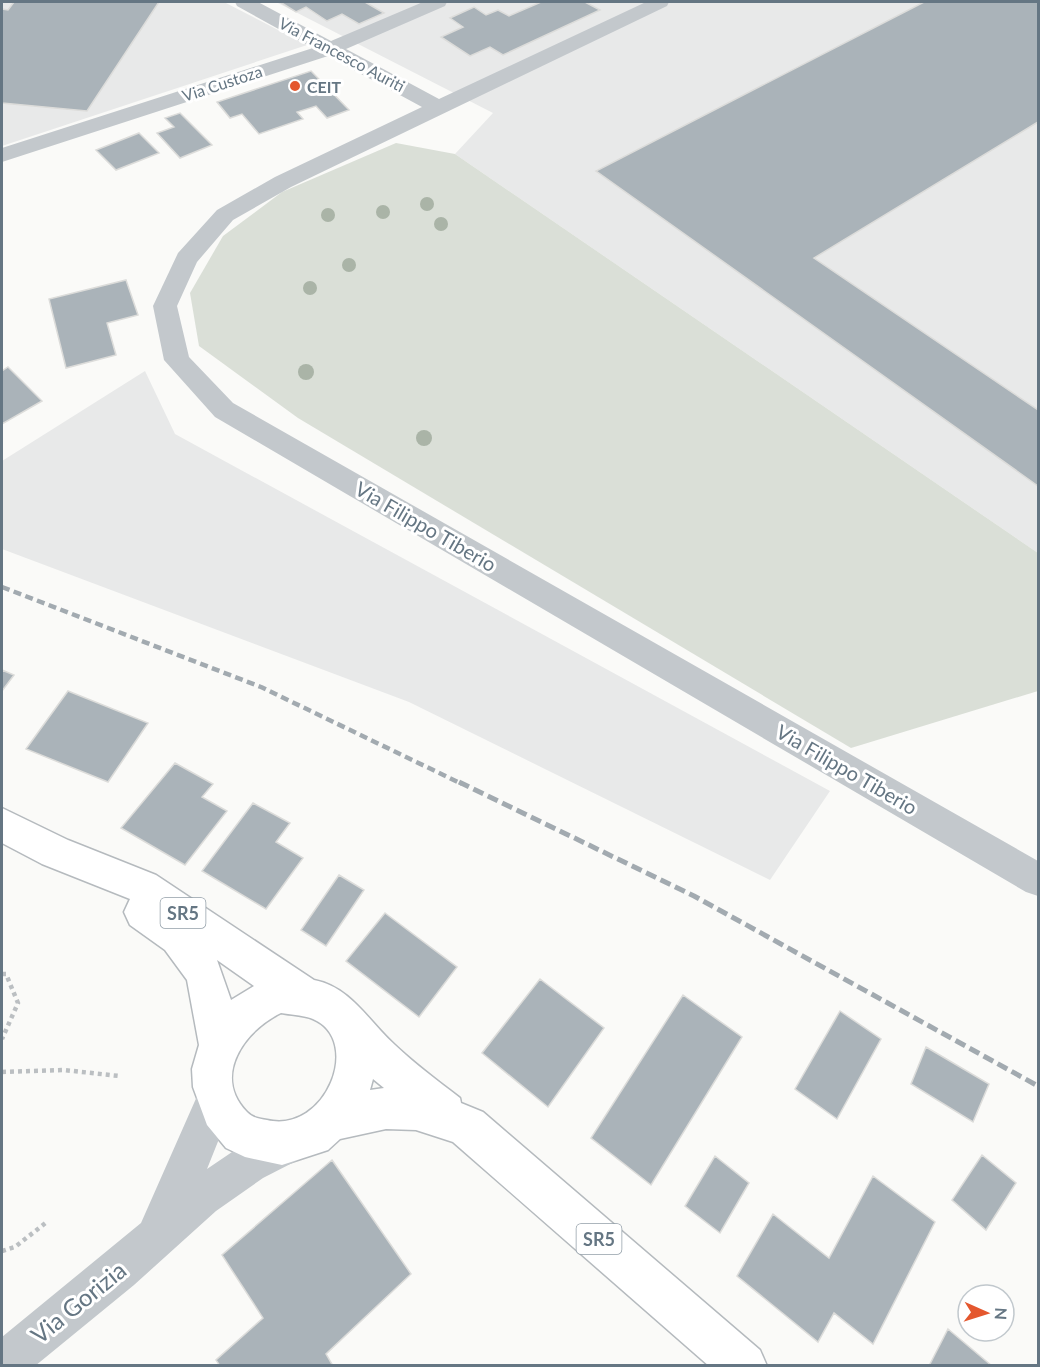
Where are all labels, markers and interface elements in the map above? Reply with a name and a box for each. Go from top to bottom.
street label: Via Francesco Auriti [276,13,408,95]
street label: Via Custoza [180,61,264,105]
place label: CEIT [307,77,342,96]
marker: CEIT [288,79,302,93]
street label: Via Filippo Tiberio [351,476,501,576]
street label: Via Filippo Tiberio [772,719,922,819]
road number: SR5 [160,898,206,928]
road number: SR5 [576,1224,622,1254]
street label: Via Gorizia [25,1255,131,1349]
north arrow [956,1283,1016,1343]
text: N [992,1307,1011,1320]

